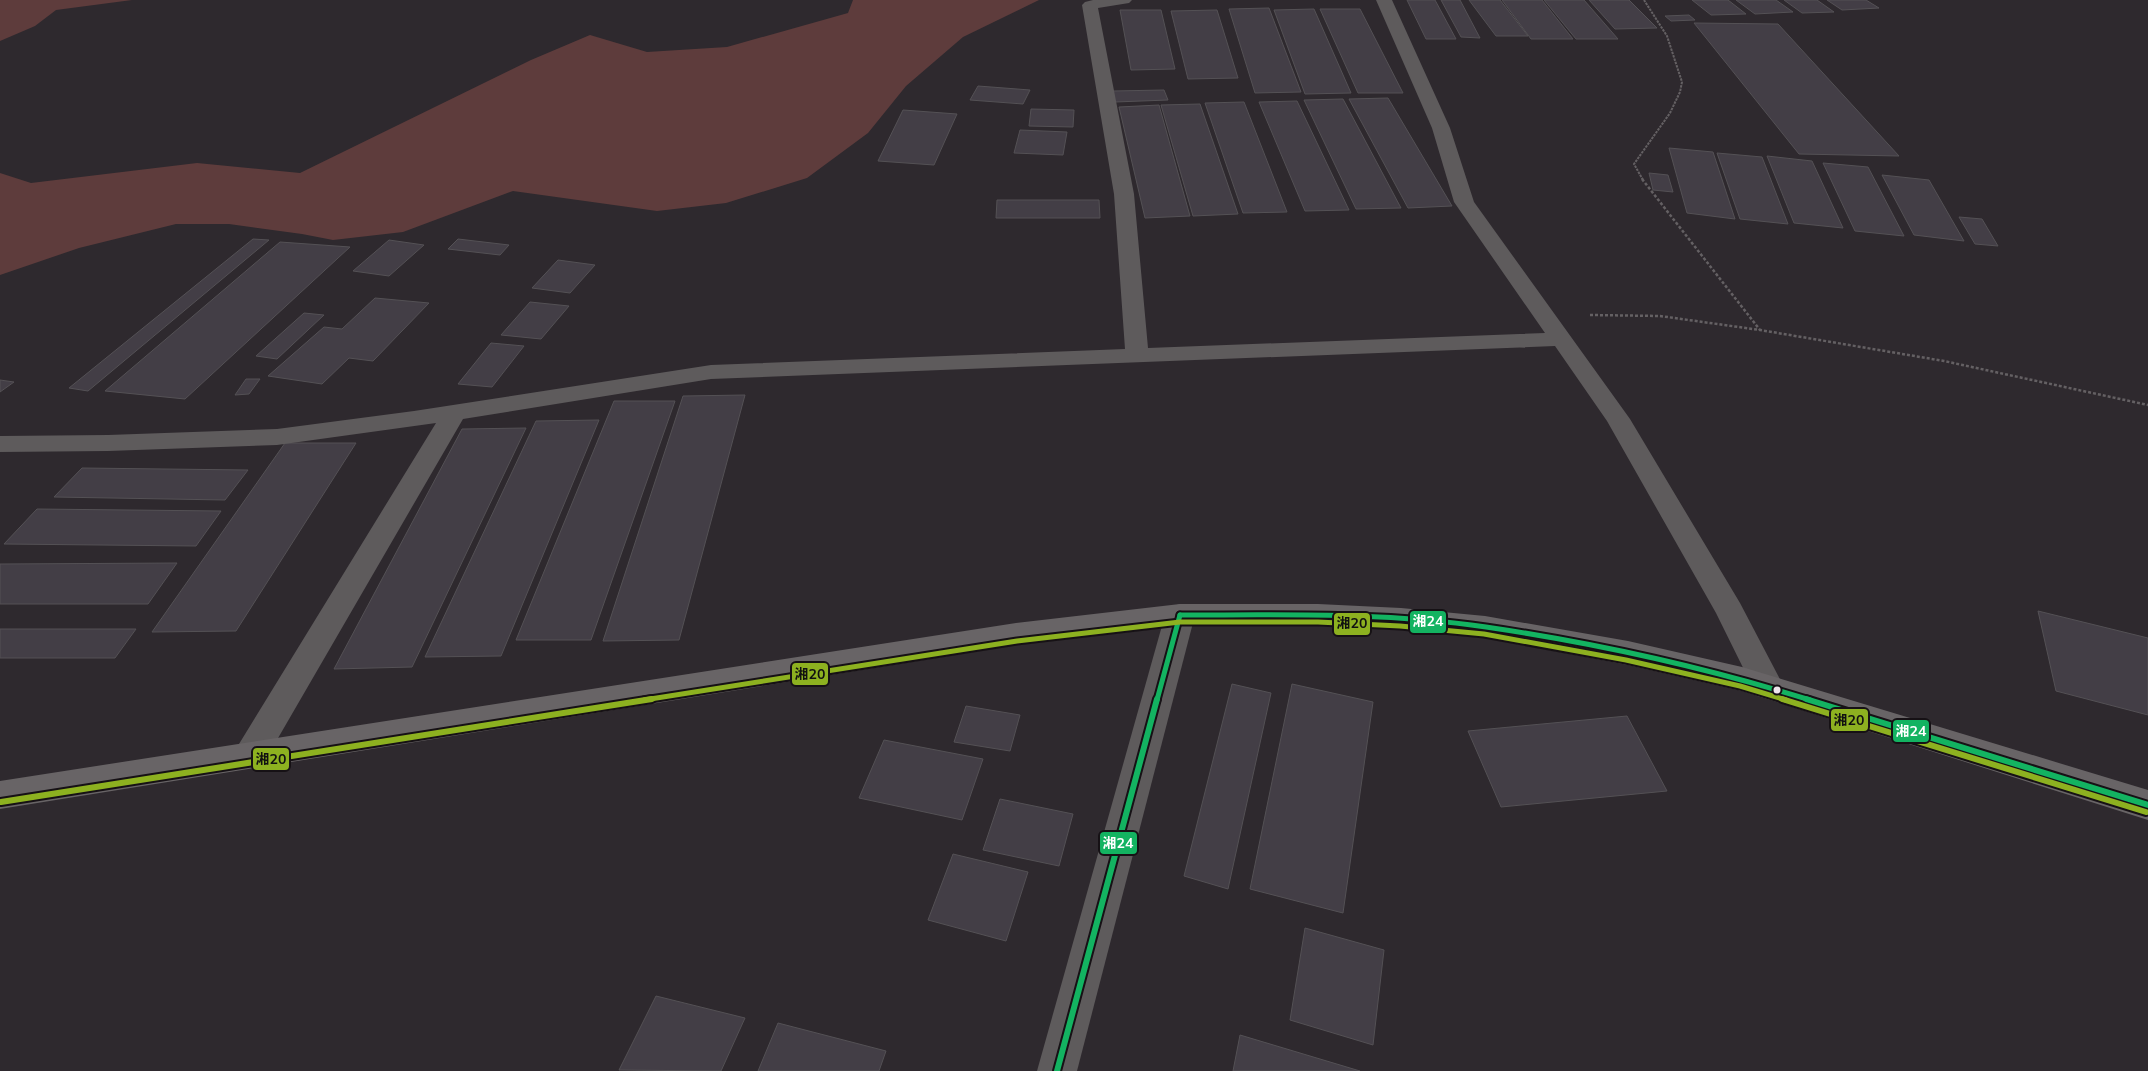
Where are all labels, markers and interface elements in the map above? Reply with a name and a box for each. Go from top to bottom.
line badge: 湘24 [1409,610,1447,634]
line badge: 湘20 [1333,612,1371,636]
text: 湘24 [1413,612,1444,630]
text: 湘20 [1337,614,1367,632]
line badge: 湘20 [791,662,829,686]
text: 湘20 [795,665,825,683]
unlabelled marker [1772,685,1782,695]
line badge: 湘20 [1830,708,1869,732]
text: 湘20 [1834,711,1864,729]
line badge: 湘24 [1892,719,1930,743]
text: 湘24 [1896,722,1927,740]
line badge: 湘20 [252,747,290,771]
text: 湘20 [256,750,286,768]
line badge: 湘24 [1099,831,1138,855]
text: 湘24 [1103,834,1134,852]

